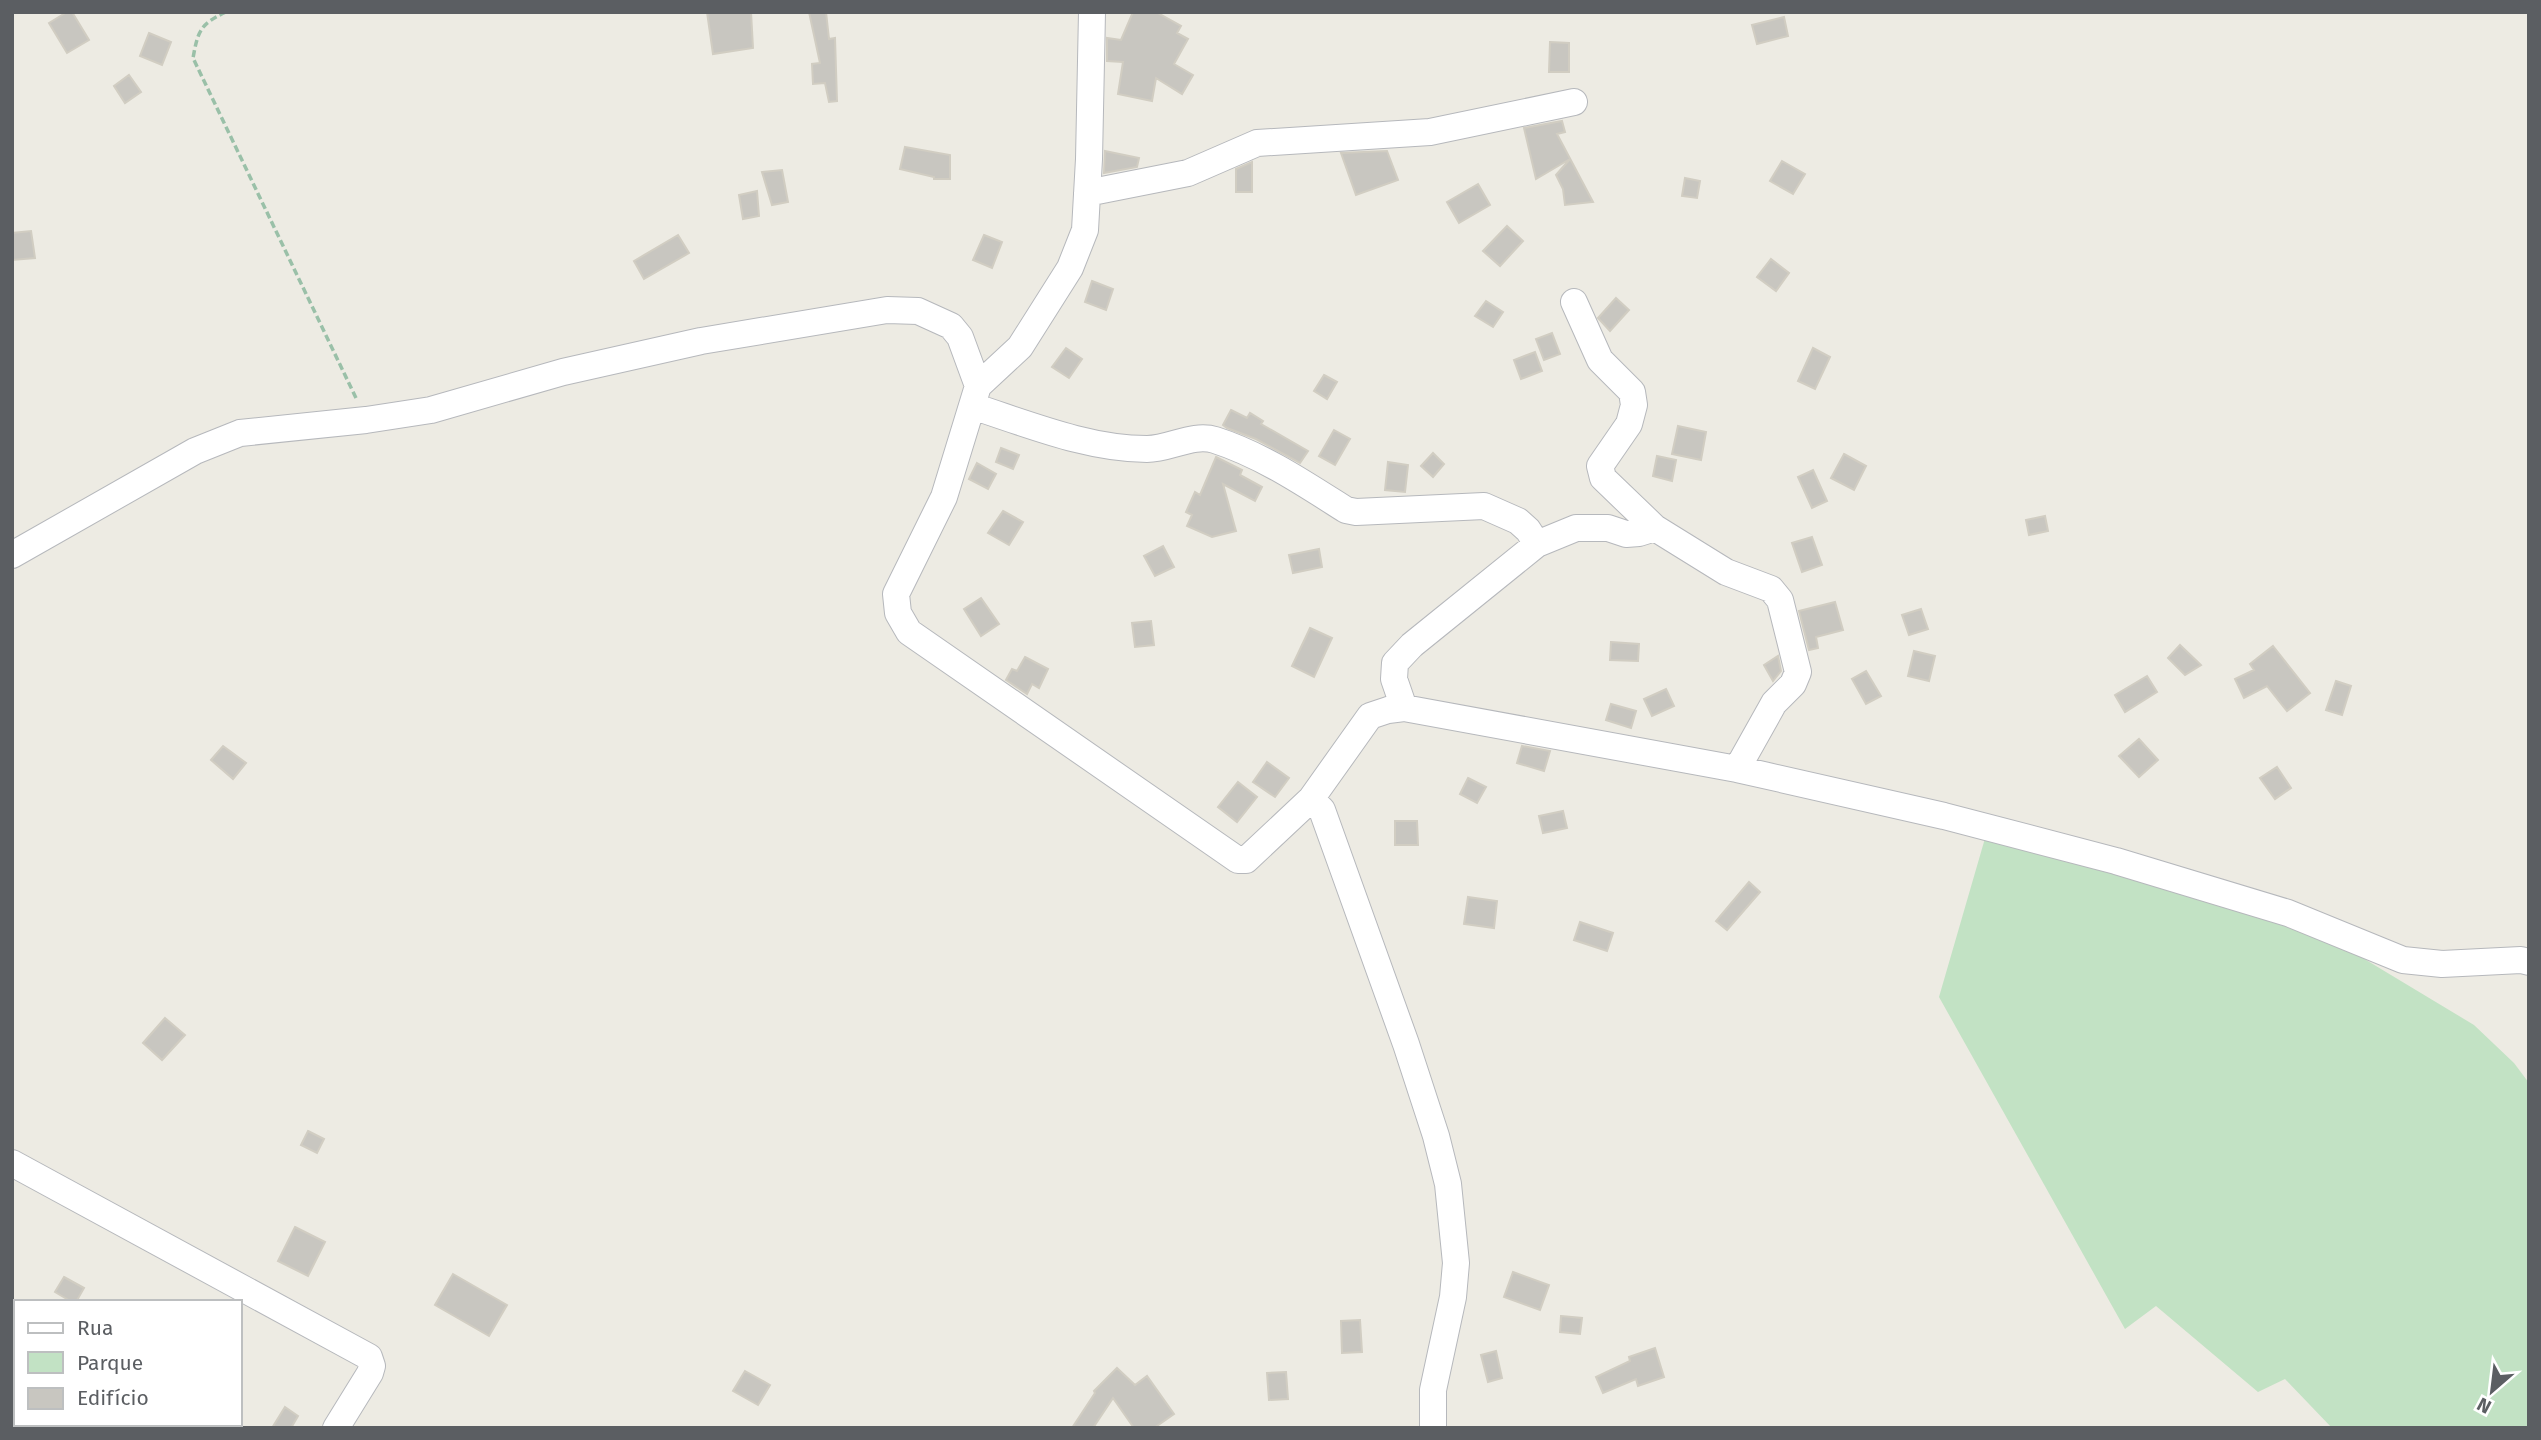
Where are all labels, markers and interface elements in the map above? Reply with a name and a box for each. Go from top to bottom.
legend [14,1300,242,1426]
text: Rua [77,1315,113,1341]
text: Parque [77,1350,143,1376]
north arrow [2457,1356,2527,1426]
text: Edifício [77,1385,149,1411]
text: N [2473,1392,2495,1419]

